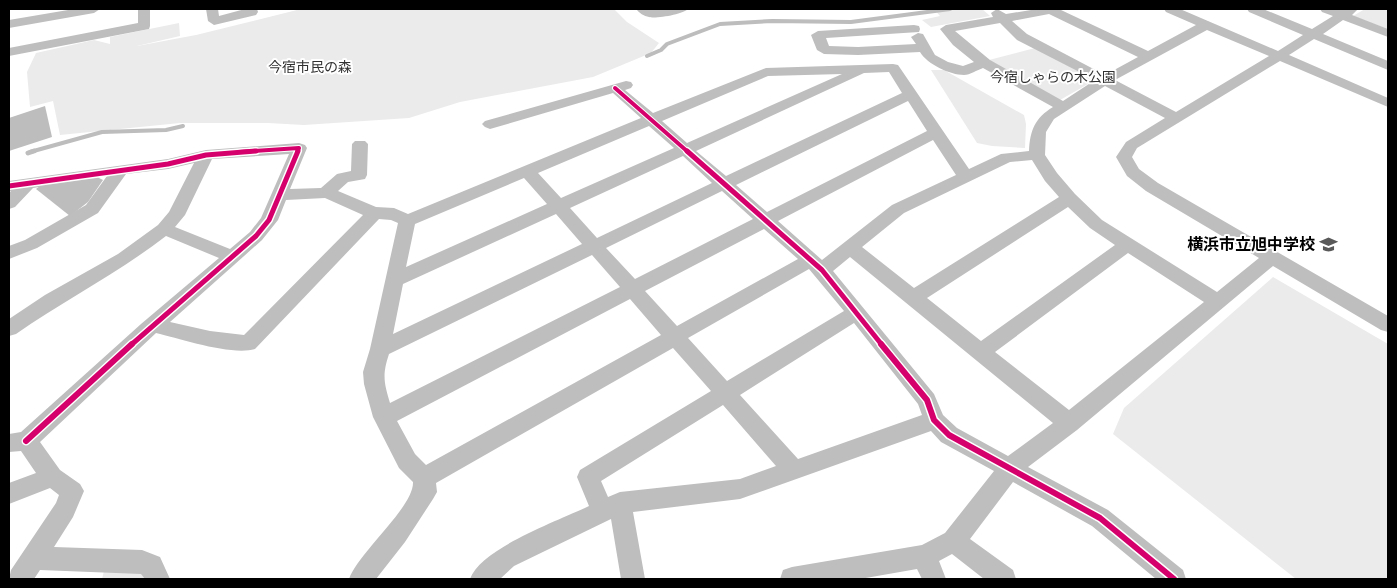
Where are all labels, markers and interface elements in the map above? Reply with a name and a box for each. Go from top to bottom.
park label: 今宿市民の森 [268,59,352,75]
park label: 今宿しゃらの木公園 [990,69,1116,85]
school or university icon: 横浜市立旭中学校 [1319,234,1339,254]
place label: 横浜市立旭中学校 [1187,235,1315,254]

